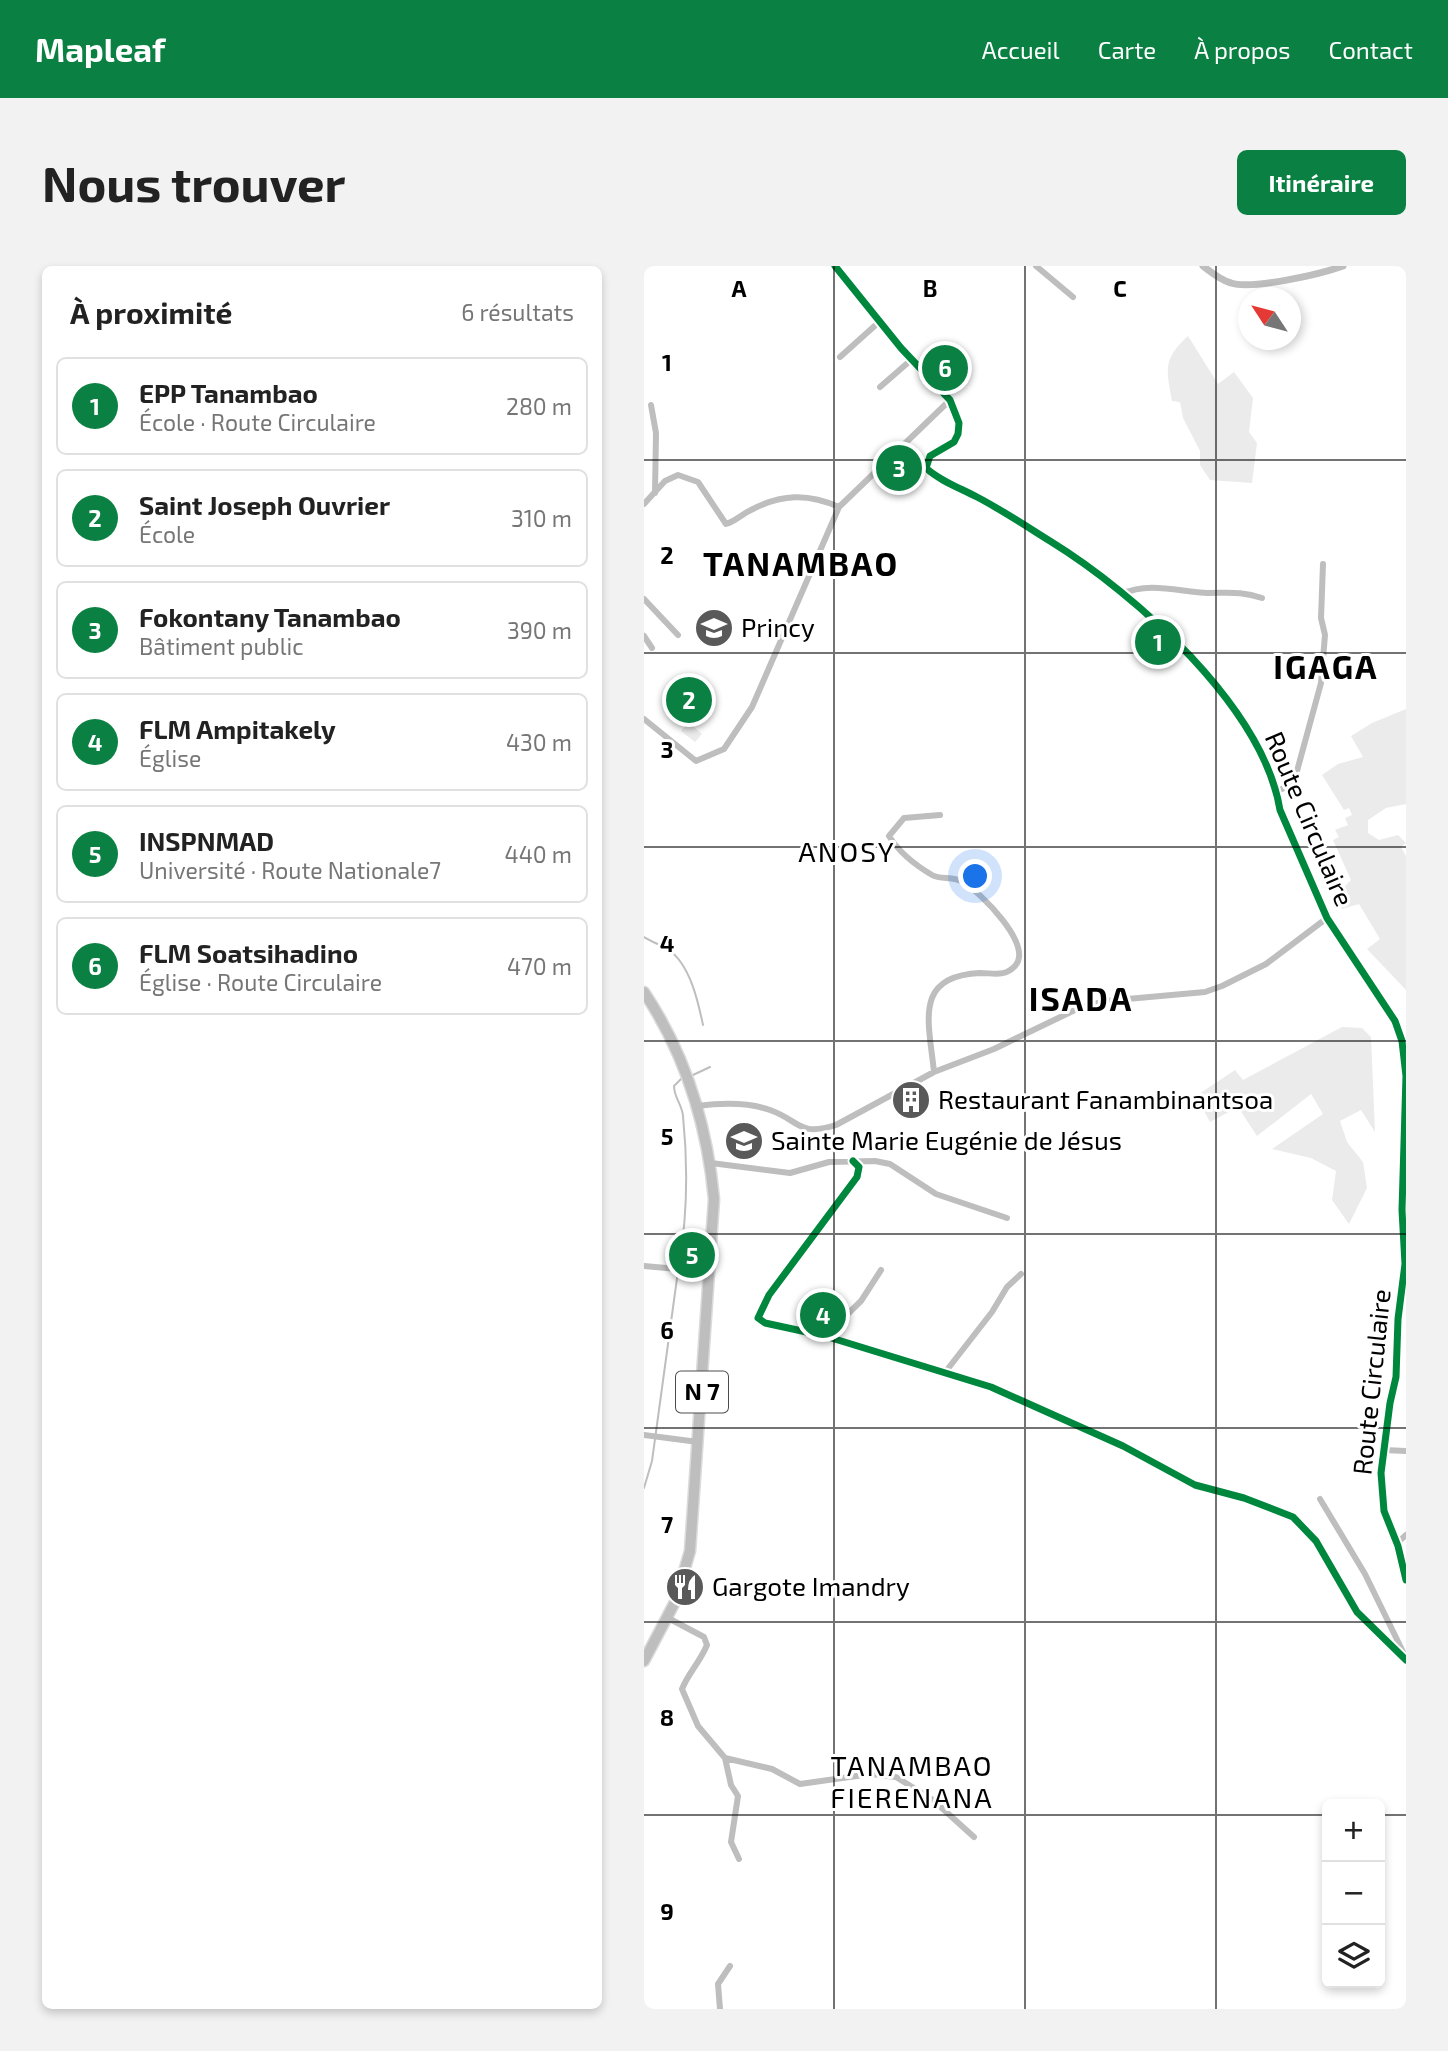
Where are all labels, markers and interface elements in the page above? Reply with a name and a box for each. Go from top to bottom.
text: Mapleaf [35,29,165,69]
text: Accueil [982,35,1060,64]
text: Carte [1098,35,1156,64]
text: À propos [1194,35,1291,64]
text: Contact [1329,35,1413,64]
button: Itinéraire [1237,150,1406,215]
text: Nous trouver [42,153,346,212]
text: A [731,274,747,302]
text: B [923,274,937,302]
text: C [1113,274,1127,302]
north arrow [1238,287,1301,350]
text: À proximité [70,294,232,330]
text: 6 résultats [461,298,574,326]
pin: 6 [922,342,968,394]
text: 1 [662,348,672,376]
text: EPP Tanambao [139,377,318,408]
text: 1 [90,392,100,420]
text: 280 m [506,392,572,420]
text: École · Route Circulaire [139,408,376,436]
pin: 3 [876,442,922,494]
text: Saint Joseph Ouvrier [139,489,390,520]
text: 2 [88,504,102,532]
text: 310 m [511,504,572,532]
text: École [139,520,195,548]
text: 2 [660,541,674,569]
district label: TANAMBAO [703,543,899,583]
text: Fokontany Tanambao [139,601,401,632]
school or university icon: Princy [693,607,735,649]
place label: Princy [741,611,815,642]
text: 3 [88,616,102,644]
text: 390 m [507,616,572,644]
pin: 1 [1135,616,1181,668]
text: Bâtiment public [139,632,303,660]
district label: IGAGA [1273,646,1379,686]
pin: 2 [666,674,712,726]
text: FLM Ampitakely [139,713,336,744]
street label: Route Circulaire [1260,726,1361,910]
text: 4 [88,728,102,756]
text: 430 m [506,728,572,756]
text: 3 [660,735,674,763]
text: Église [139,744,201,772]
text: INSPNMAD [139,825,274,856]
district label: ANOSY [798,834,896,868]
text: 5 [89,840,101,868]
text: 440 m [505,840,572,868]
text: Université · Route Nationale7 [139,856,441,884]
your location [958,859,992,893]
text: 4 [660,929,674,957]
text: FLM Soatsihadino [139,937,358,968]
text: 6 [88,952,102,980]
text: 470 m [507,952,572,980]
text: Église · Route Circulaire [139,968,382,996]
district label: ISADA [1029,978,1133,1018]
building icon: Restaurant Fanambinantsoa [890,1079,932,1121]
place label: Restaurant Fanambinantsoa [938,1083,1273,1114]
school or university icon: Sainte Marie Eugénie de Jésus [723,1120,765,1162]
text: 5 [661,1122,673,1150]
place label: Sainte Marie Eugénie de Jésus [771,1124,1122,1155]
pin: 5 [669,1229,715,1281]
street label: Route Circulaire [1345,1287,1396,1476]
pin: 4 [800,1289,846,1341]
text: 6 [660,1316,674,1344]
road number: N 7 [676,1372,728,1412]
text: 7 [661,1510,673,1538]
restaurant icon: Gargote Imandry [664,1566,706,1608]
place label: Gargote Imandry [712,1570,910,1601]
text: 8 [660,1703,674,1731]
district label: TANAMBAO FIERENANA [830,1748,994,1814]
map controls [1322,1799,1385,1988]
button: + [1322,1799,1385,1862]
button: − [1322,1862,1385,1925]
text: 9 [660,1897,674,1925]
button: layers [1322,1925,1385,1988]

